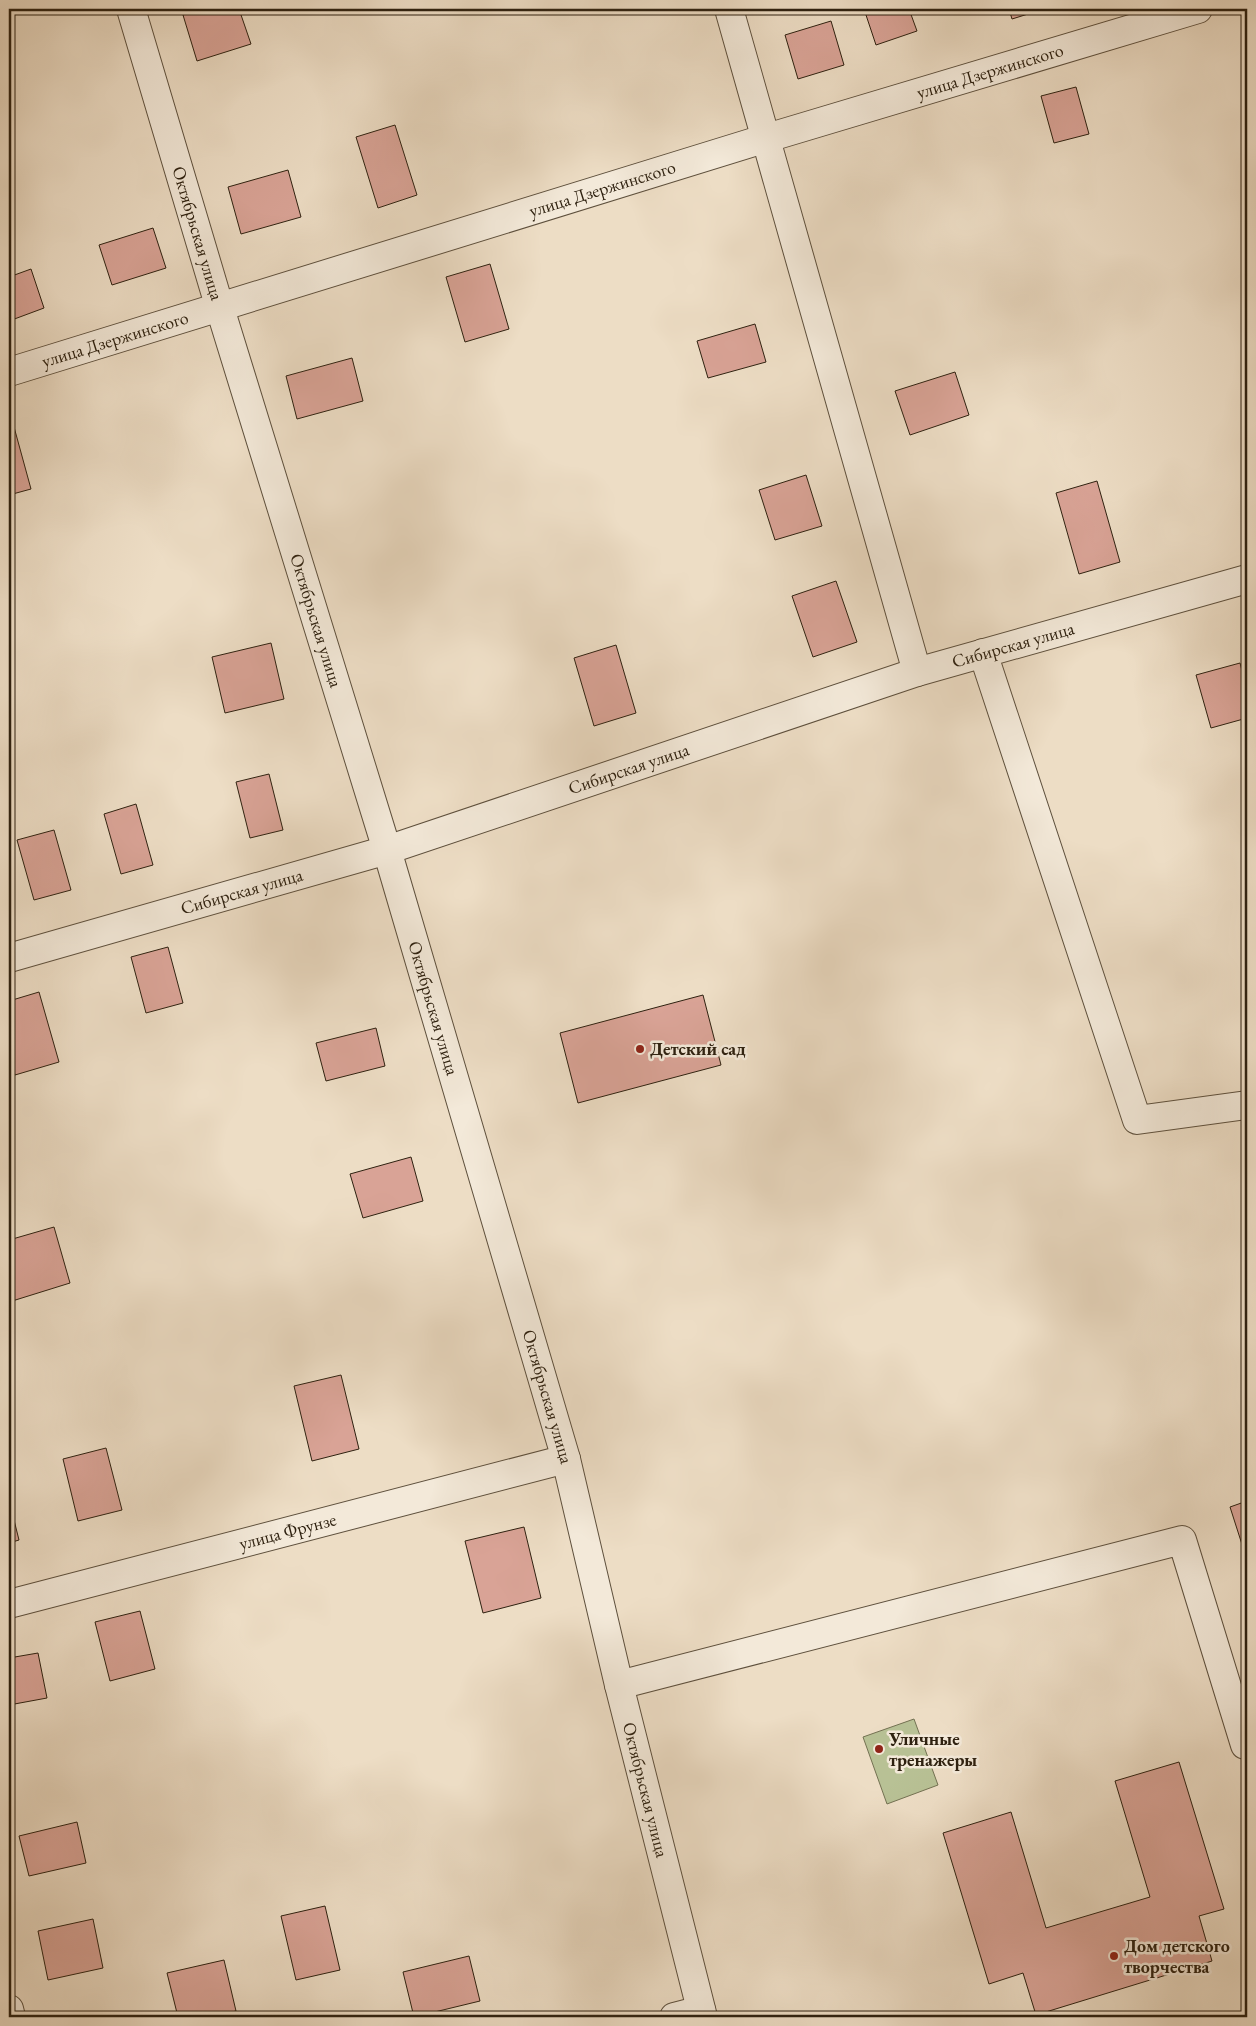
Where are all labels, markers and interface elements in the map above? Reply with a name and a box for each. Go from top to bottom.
street label: улица Дзержинского [914,38,1066,104]
street label: улица Дзержинского [526,155,678,222]
street label: Октябрьская улица [167,163,229,304]
street label: улица Дзержинского [39,305,191,372]
street label: Октябрьская улица [285,551,348,691]
street label: Сибирская улица [949,616,1077,673]
street label: Сибирская улица [565,737,693,799]
street label: Сибирская улица [178,862,306,919]
street label: Октябрьская улица [403,938,465,1079]
place label: Детский сад [650,1037,746,1060]
marker: Детский сад [634,1043,646,1055]
street label: Октябрьская улица [518,1327,579,1467]
street label: улица Фрунзе [237,1507,339,1555]
street label: Октябрьская улица [618,1719,674,1860]
place label: Уличные тренажеры [888,1727,977,1771]
marker: Уличные тренажеры [873,1743,885,1755]
place label: Дом детского творчества [1124,1934,1230,1978]
marker: Дом детского творчества [1108,1950,1120,1962]

